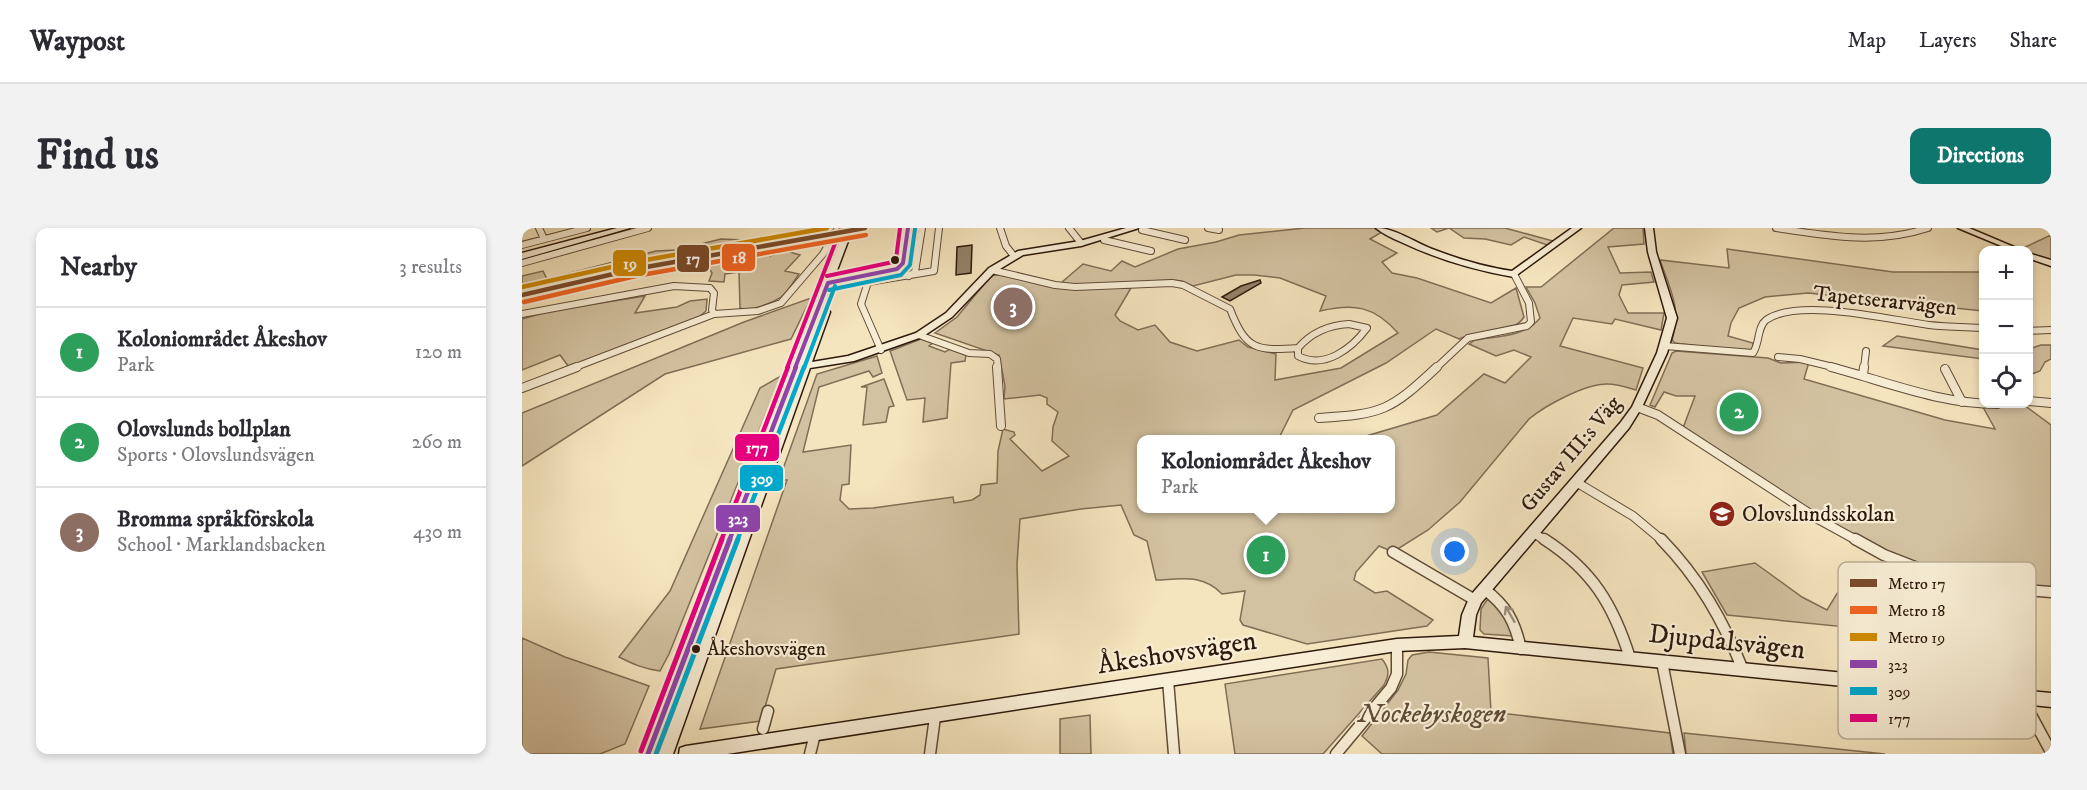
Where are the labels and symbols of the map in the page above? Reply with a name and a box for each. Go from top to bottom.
line badge: 18 [721,243,756,272]
line badge: 17 [676,244,710,273]
text: 18 [732,248,746,268]
line badge: 19 [612,249,647,277]
text: 17 [686,249,700,269]
text: 19 [623,254,637,274]
unlabelled marker [889,254,901,266]
street label: Tapetserarvägen [1812,280,1959,322]
pin: 3 [994,284,1032,329]
street label: Gustav III:s Väg [1515,390,1627,517]
pin: 2 [1720,390,1758,435]
line badge: 177 [734,433,780,462]
text: 177 [746,438,768,458]
line badge: 309 [739,464,784,492]
text: 309 [751,469,773,489]
school or university icon: Olovslundsskolan [1707,499,1737,529]
place label: Olovslundsskolan [1742,501,1895,528]
line badge: 323 [715,504,761,533]
text: 323 [728,509,748,529]
pin: 1 [1246,532,1286,578]
your location [1440,537,1469,566]
legend [1838,562,2036,739]
text: Metro 17 [1888,574,1946,594]
text: Metro 18 [1888,601,1945,621]
one-way arrow [1504,606,1516,623]
street label: Djupdalsvägen [1647,617,1807,667]
street label: Åkeshovsvägen [1095,624,1259,682]
text: Metro 19 [1888,628,1945,648]
place label: Åkeshovsvägen [707,636,826,662]
marker: Åkeshovsvägen [690,643,702,655]
text: 323 [1888,655,1908,675]
text: 309 [1888,682,1911,702]
park label: Nockebyskogen [1356,697,1506,731]
text: 177 [1888,709,1911,729]

